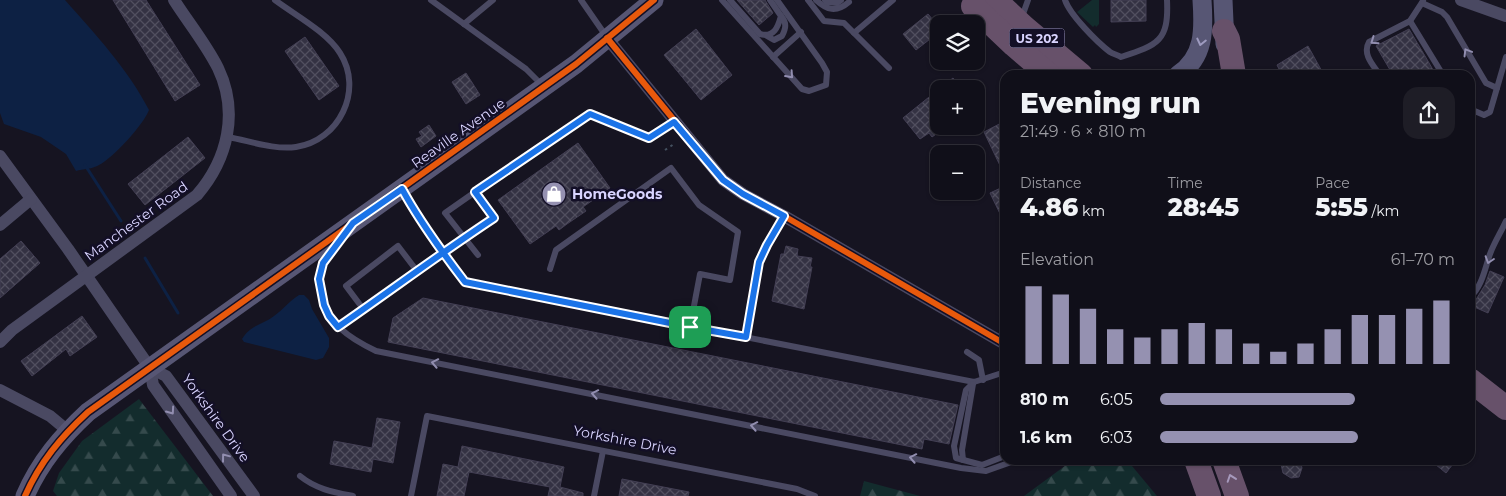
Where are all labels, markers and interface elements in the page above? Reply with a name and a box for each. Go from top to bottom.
map controls [930,15,985,200]
button: layers [930,15,985,70]
road number: US 202 [1010,28,1064,48]
one-way arrow [1370,35,1380,44]
one-way arrow [1196,37,1207,46]
one-way arrow [1464,48,1474,57]
one-way arrow [784,70,793,79]
button: + [930,80,985,135]
text: Evening run [1020,86,1201,120]
button: share [1403,87,1455,139]
street label: Reaville Avenue [408,94,508,172]
text: 21:49 · 6 × 810 m [1020,122,1146,141]
button: − [930,145,985,200]
text: Distance [1020,174,1082,192]
text: Time [1168,174,1203,192]
text: Pace [1315,174,1350,192]
street label: Manchester Road [81,177,191,265]
shop icon: HomeGoods [541,181,567,207]
place label: HomeGoods [572,185,663,203]
text: 4.86 [1020,192,1078,222]
text: 28:45 [1168,192,1239,222]
text: 5:55 [1315,192,1368,222]
text: km [1078,202,1105,220]
text: /km [1368,202,1399,220]
text: Elevation [1020,250,1094,269]
text: 61–70 m [1391,250,1455,269]
one-way arrow [1484,255,1494,263]
pin [669,306,711,348]
icon: arrive [676,313,704,341]
one-way arrow [431,358,440,368]
street label: Yorkshire Drive [178,370,254,466]
one-way arrow [590,390,599,400]
text: 810 m [1020,390,1069,409]
text: 6:05 [1100,390,1133,409]
one-way arrow [165,405,174,415]
street label: Yorkshire Drive [572,421,678,459]
one-way arrow [750,422,758,432]
text: 1.6 km [1020,428,1072,447]
text: 6:03 [1100,428,1133,447]
one-way arrow [909,453,918,464]
one-way arrow [223,454,231,463]
one-way arrow [1227,474,1237,483]

